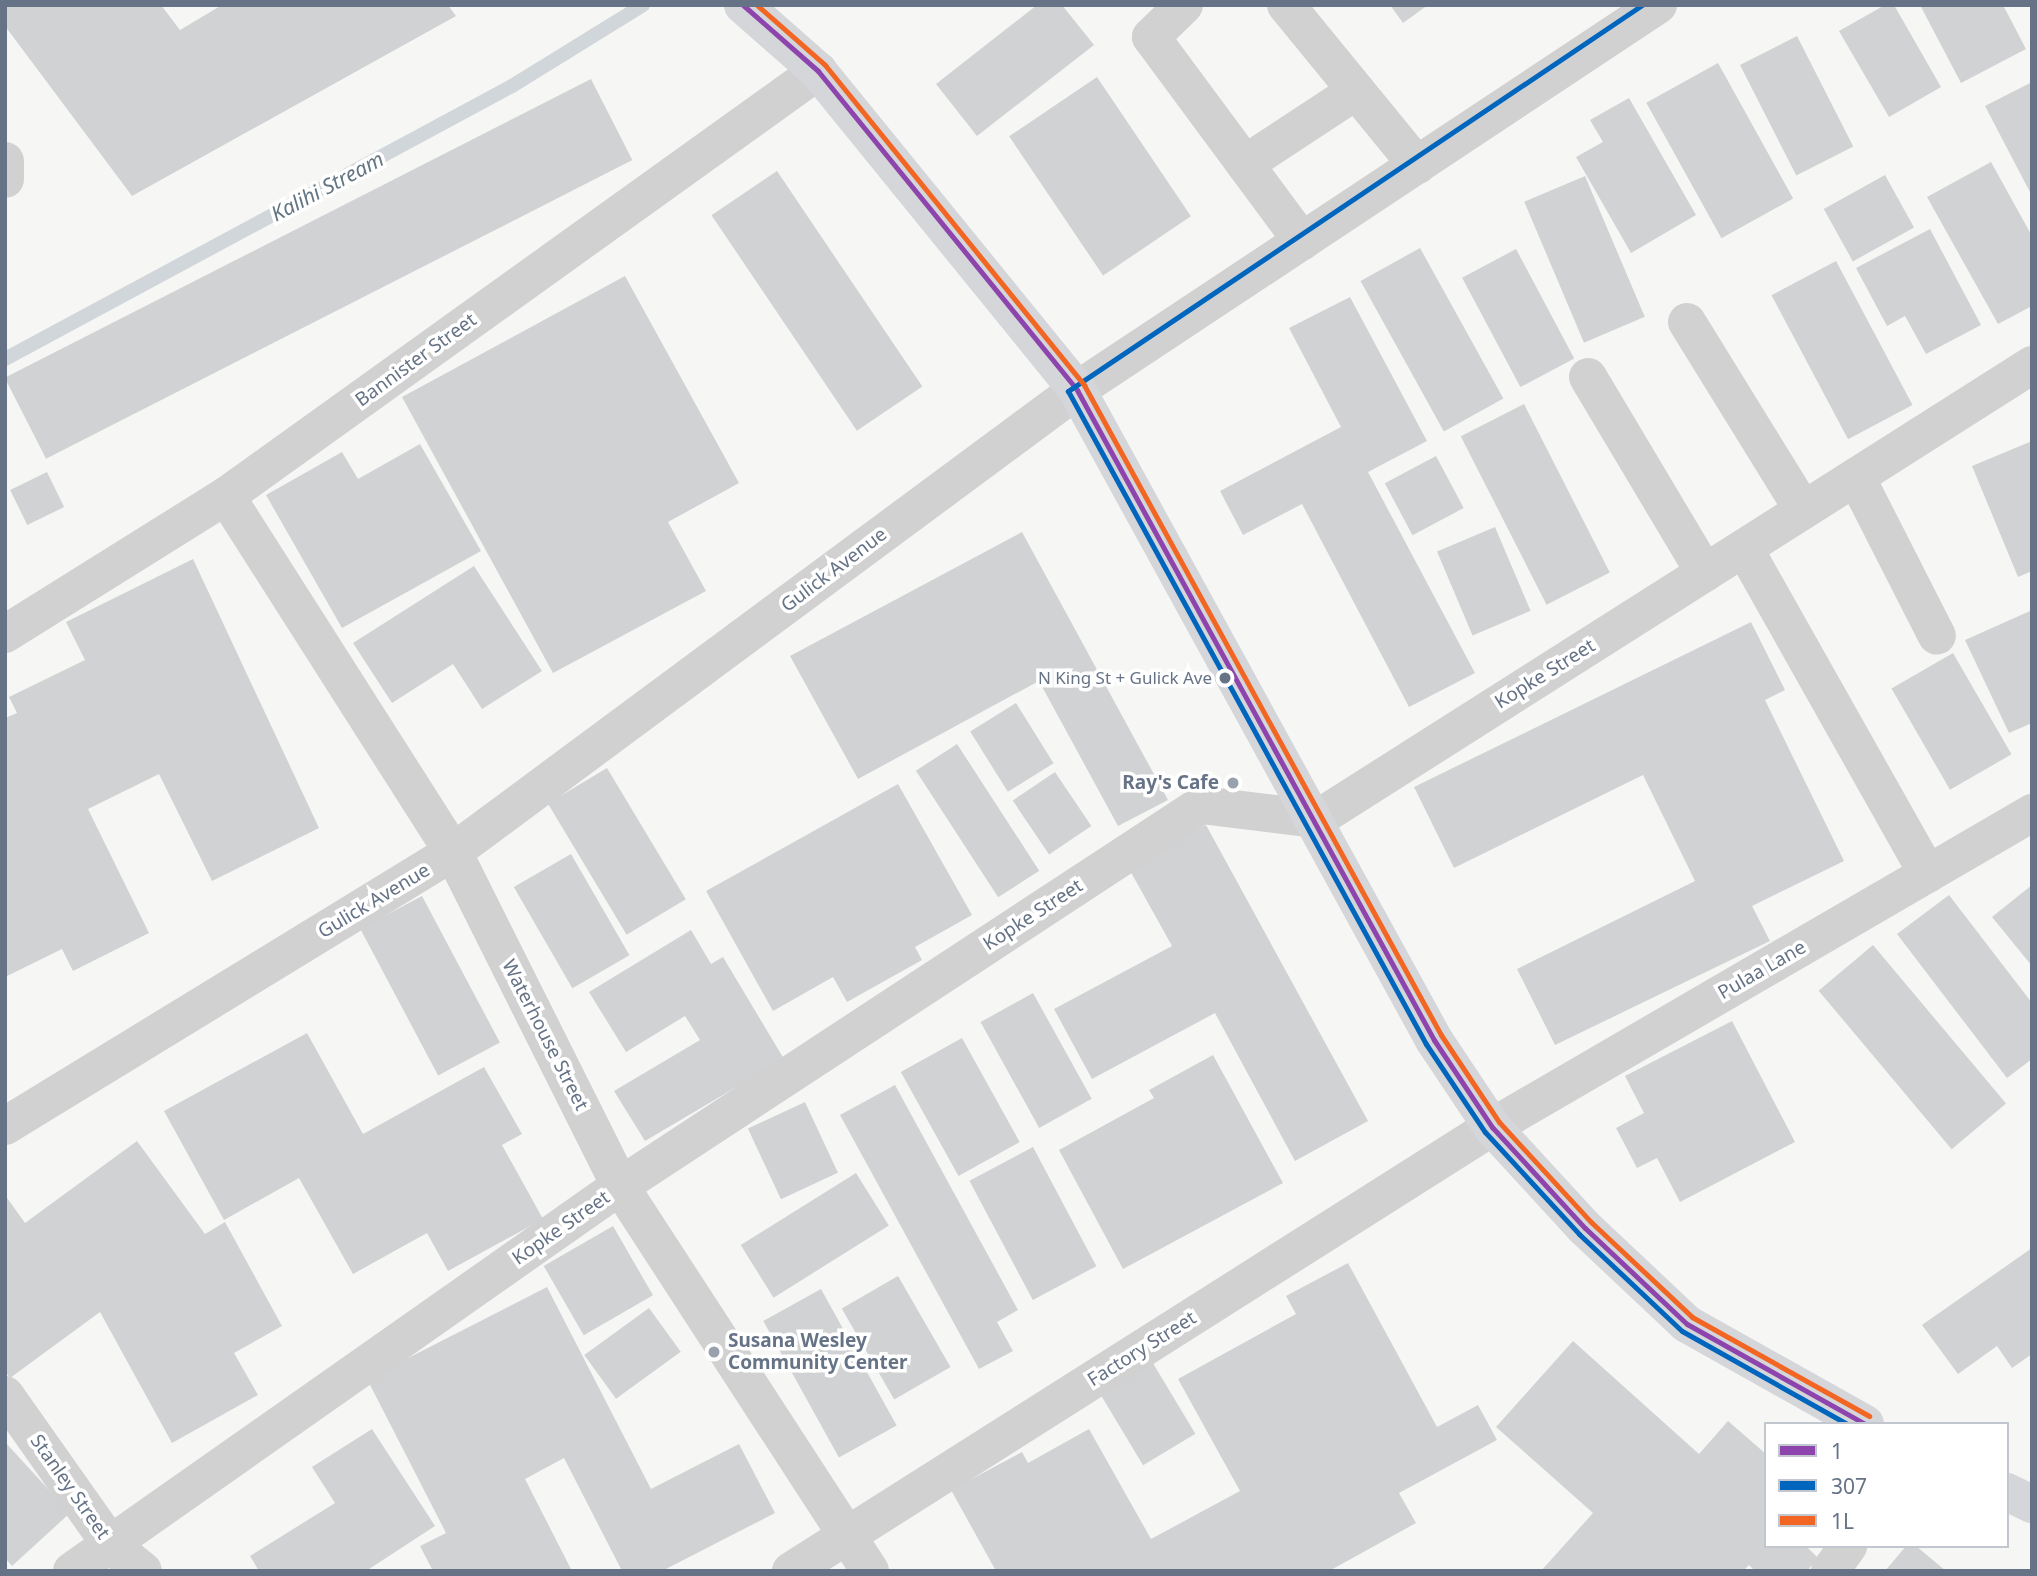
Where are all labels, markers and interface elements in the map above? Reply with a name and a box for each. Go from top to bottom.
water label: Kalihi Stream [266,146,388,226]
street label: Bannister Street [351,308,481,412]
street label: Gulick Avenue [777,523,891,617]
street label: Kopke Street [1491,634,1599,714]
place label: N King St + Gulick Ave [1038,668,1212,688]
marker: N King St + Gulick Ave [1218,671,1232,685]
place label: Ray's Cafe [1122,772,1219,794]
marker: Ray's Cafe [1225,775,1241,791]
street label: Gulick Avenue [314,859,434,943]
street label: Kopke Street [979,874,1087,956]
street label: Pulaa Lane [1714,936,1810,1004]
street label: Waterhouse Street [497,956,593,1114]
street label: Kopke Street [508,1186,614,1270]
street label: Factory Street [1084,1307,1200,1391]
place label: Susana Wesley Community Center [728,1330,908,1374]
marker: Susana Wesley Community Center [706,1344,722,1360]
legend [1764,1422,2009,1548]
street label: Stanley Street [25,1430,115,1544]
text: 1 [1831,1437,1843,1465]
text: 307 [1831,1472,1867,1500]
text: 1L [1831,1507,1854,1535]

